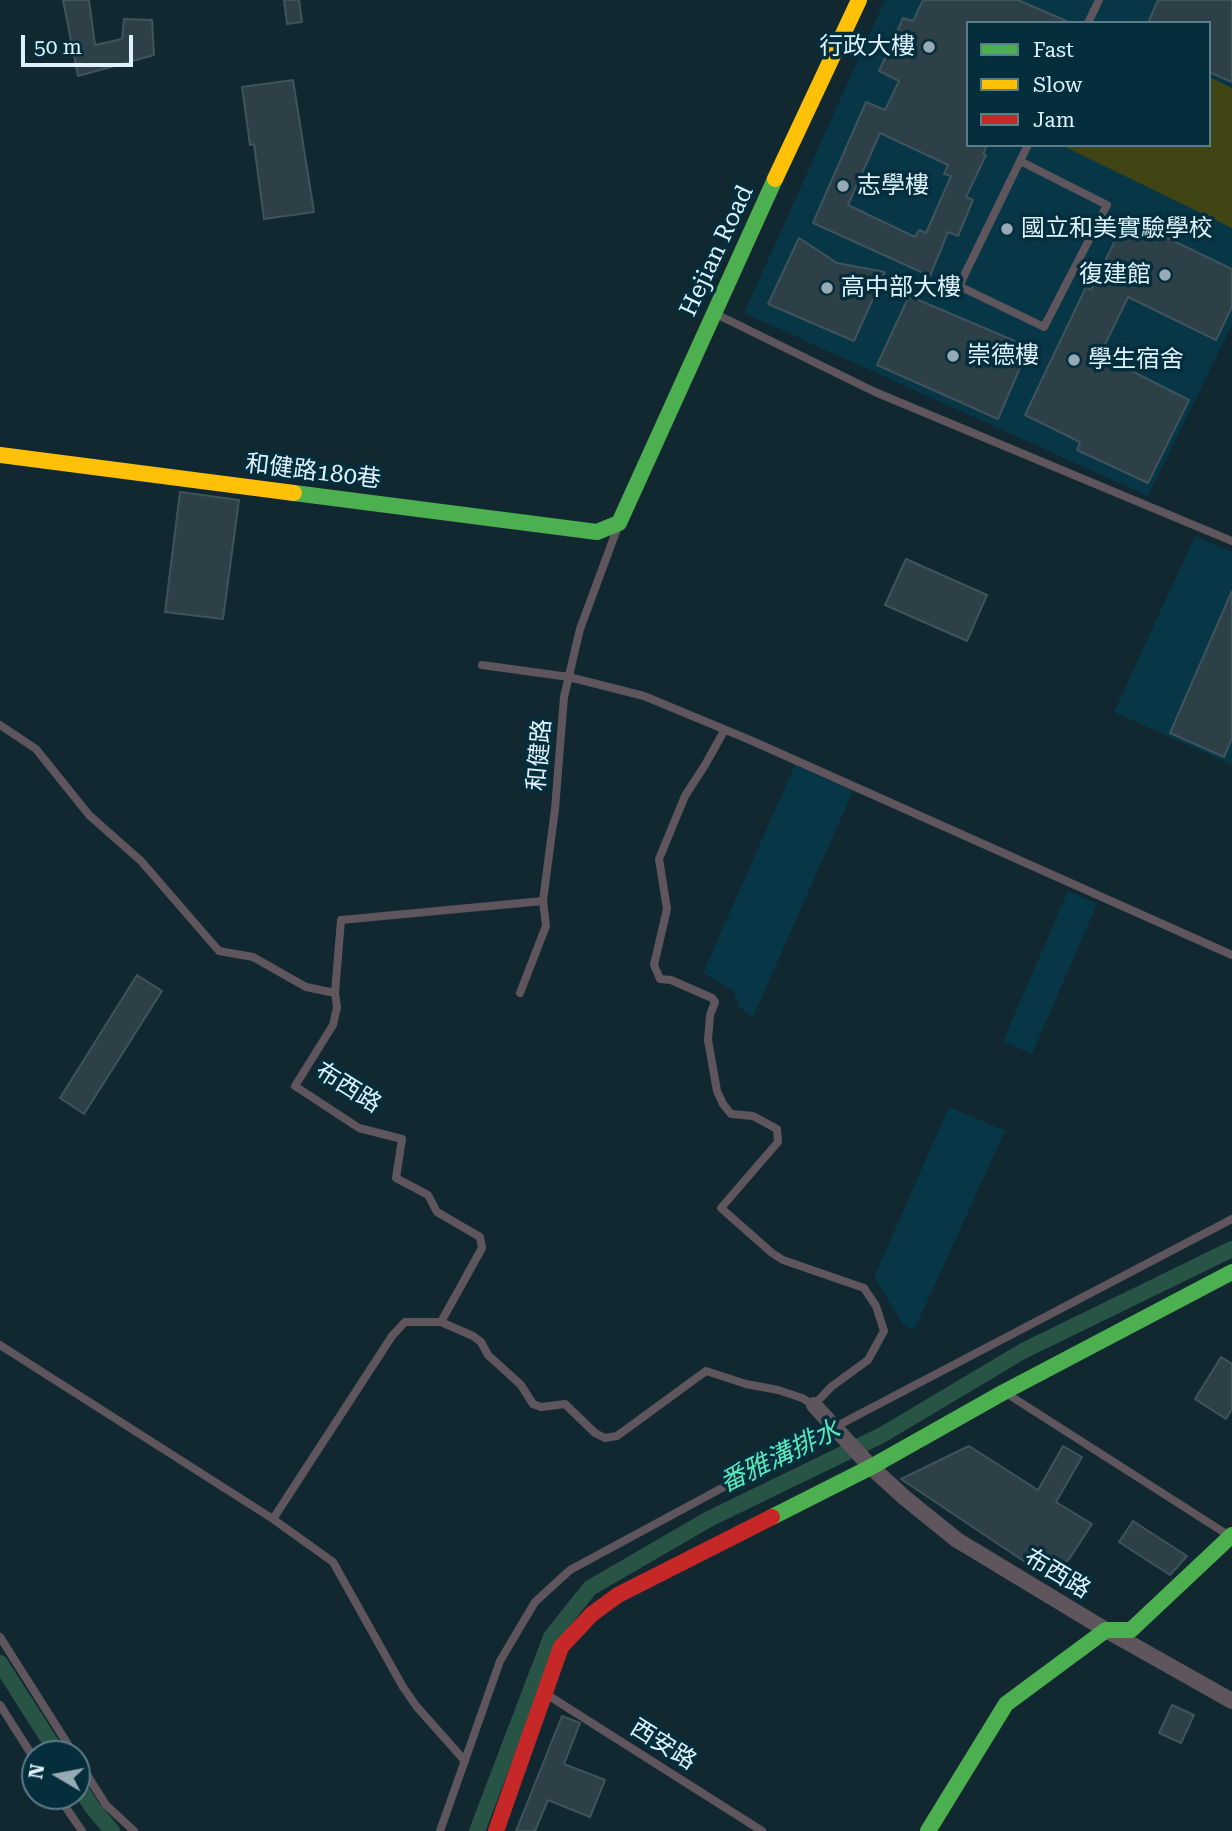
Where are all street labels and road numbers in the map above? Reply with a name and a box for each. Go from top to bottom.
street label: Hejian Road [674,181,760,321]
street label: 和健路180巷 [244,449,382,495]
street label: 和健路 [523,718,557,792]
street label: 布西路 [310,1057,386,1119]
street label: 布西路 [1019,1543,1095,1605]
street label: 西安路 [625,1714,701,1776]

